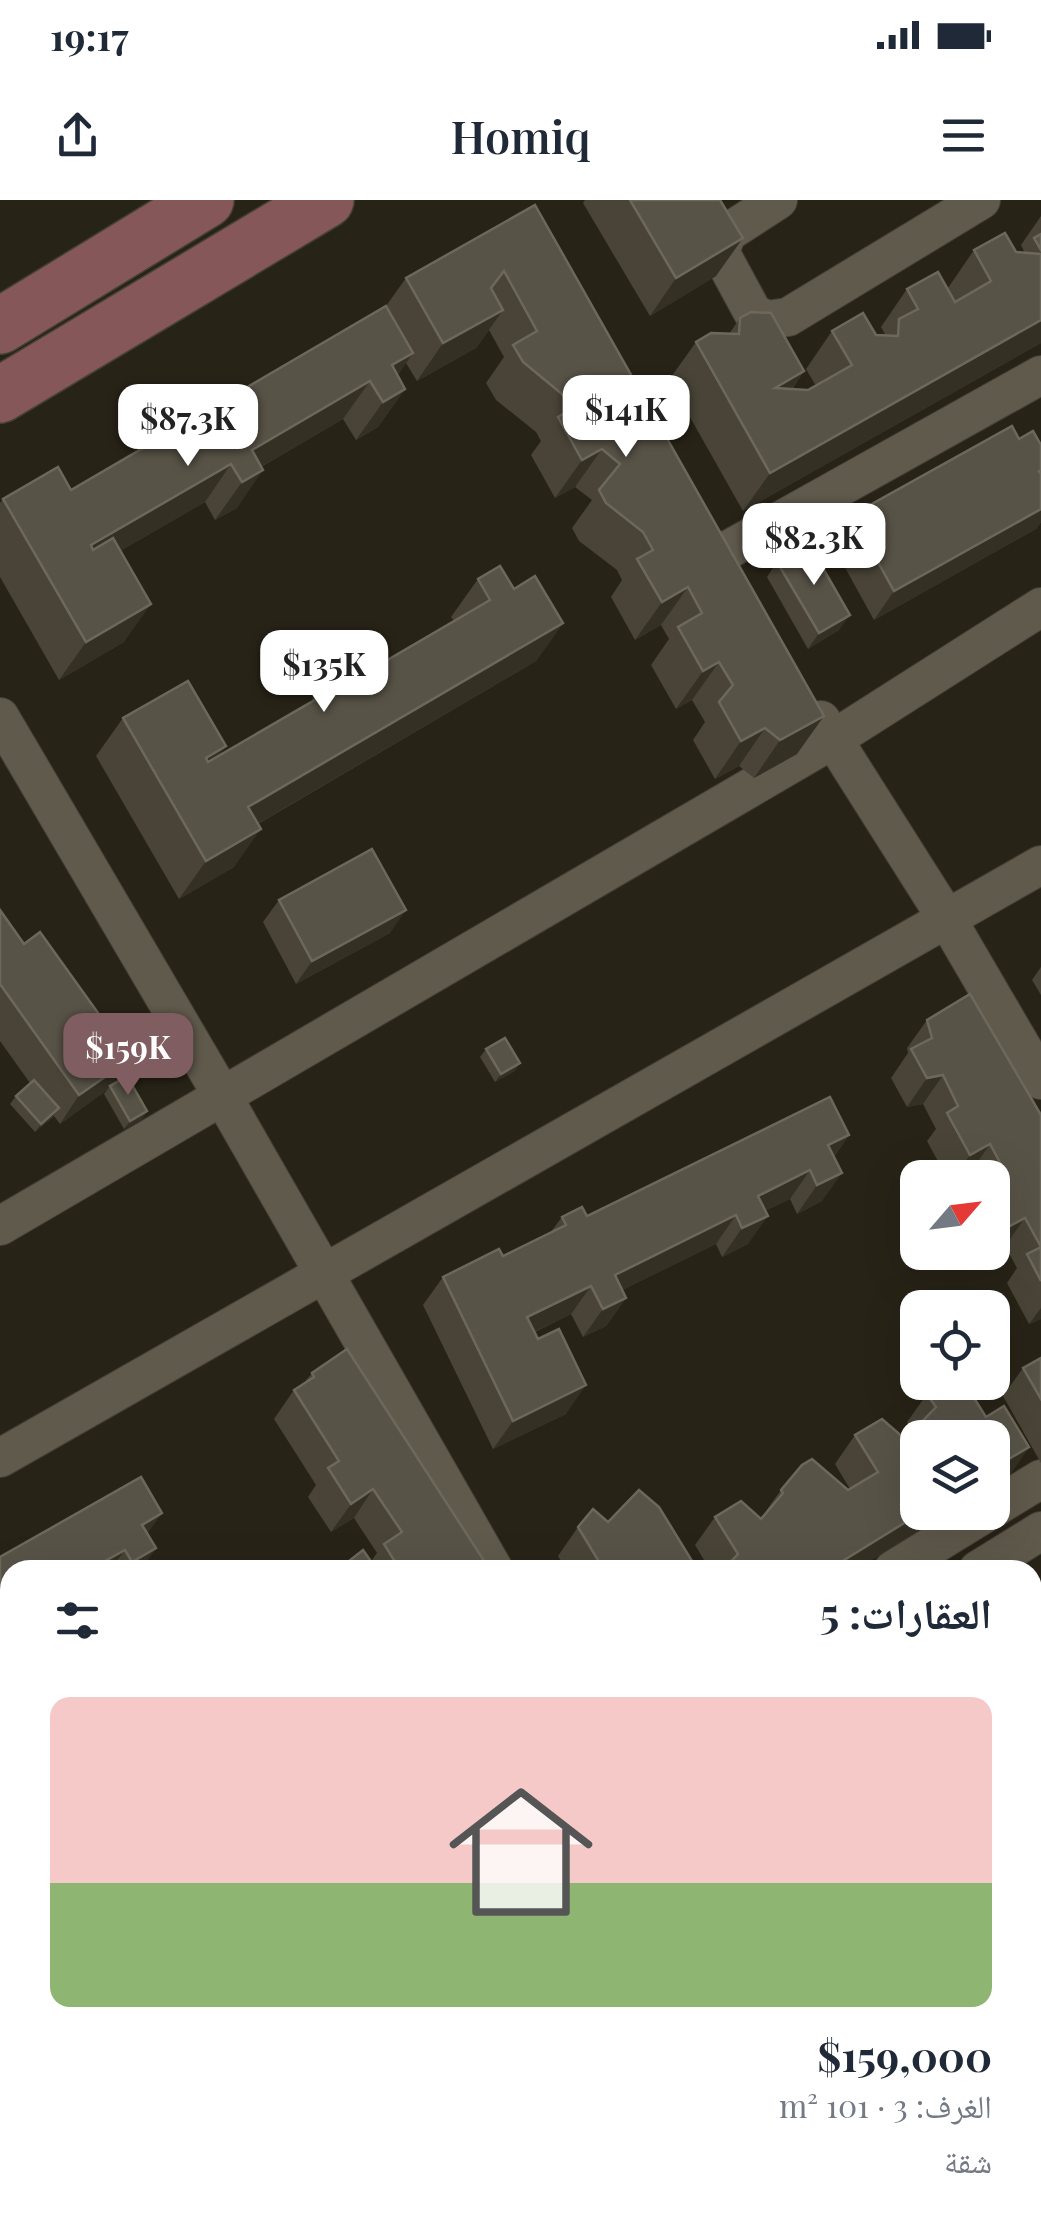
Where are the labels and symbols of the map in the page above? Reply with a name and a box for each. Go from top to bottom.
pin: $141K [556,375,696,460]
pin: $87.3K [107,384,269,469]
pin: $82.3K [733,503,895,588]
pin: $135K [254,630,394,715]
pin: $159K [58,1013,198,1098]
north arrow [900,1160,1010,1270]

